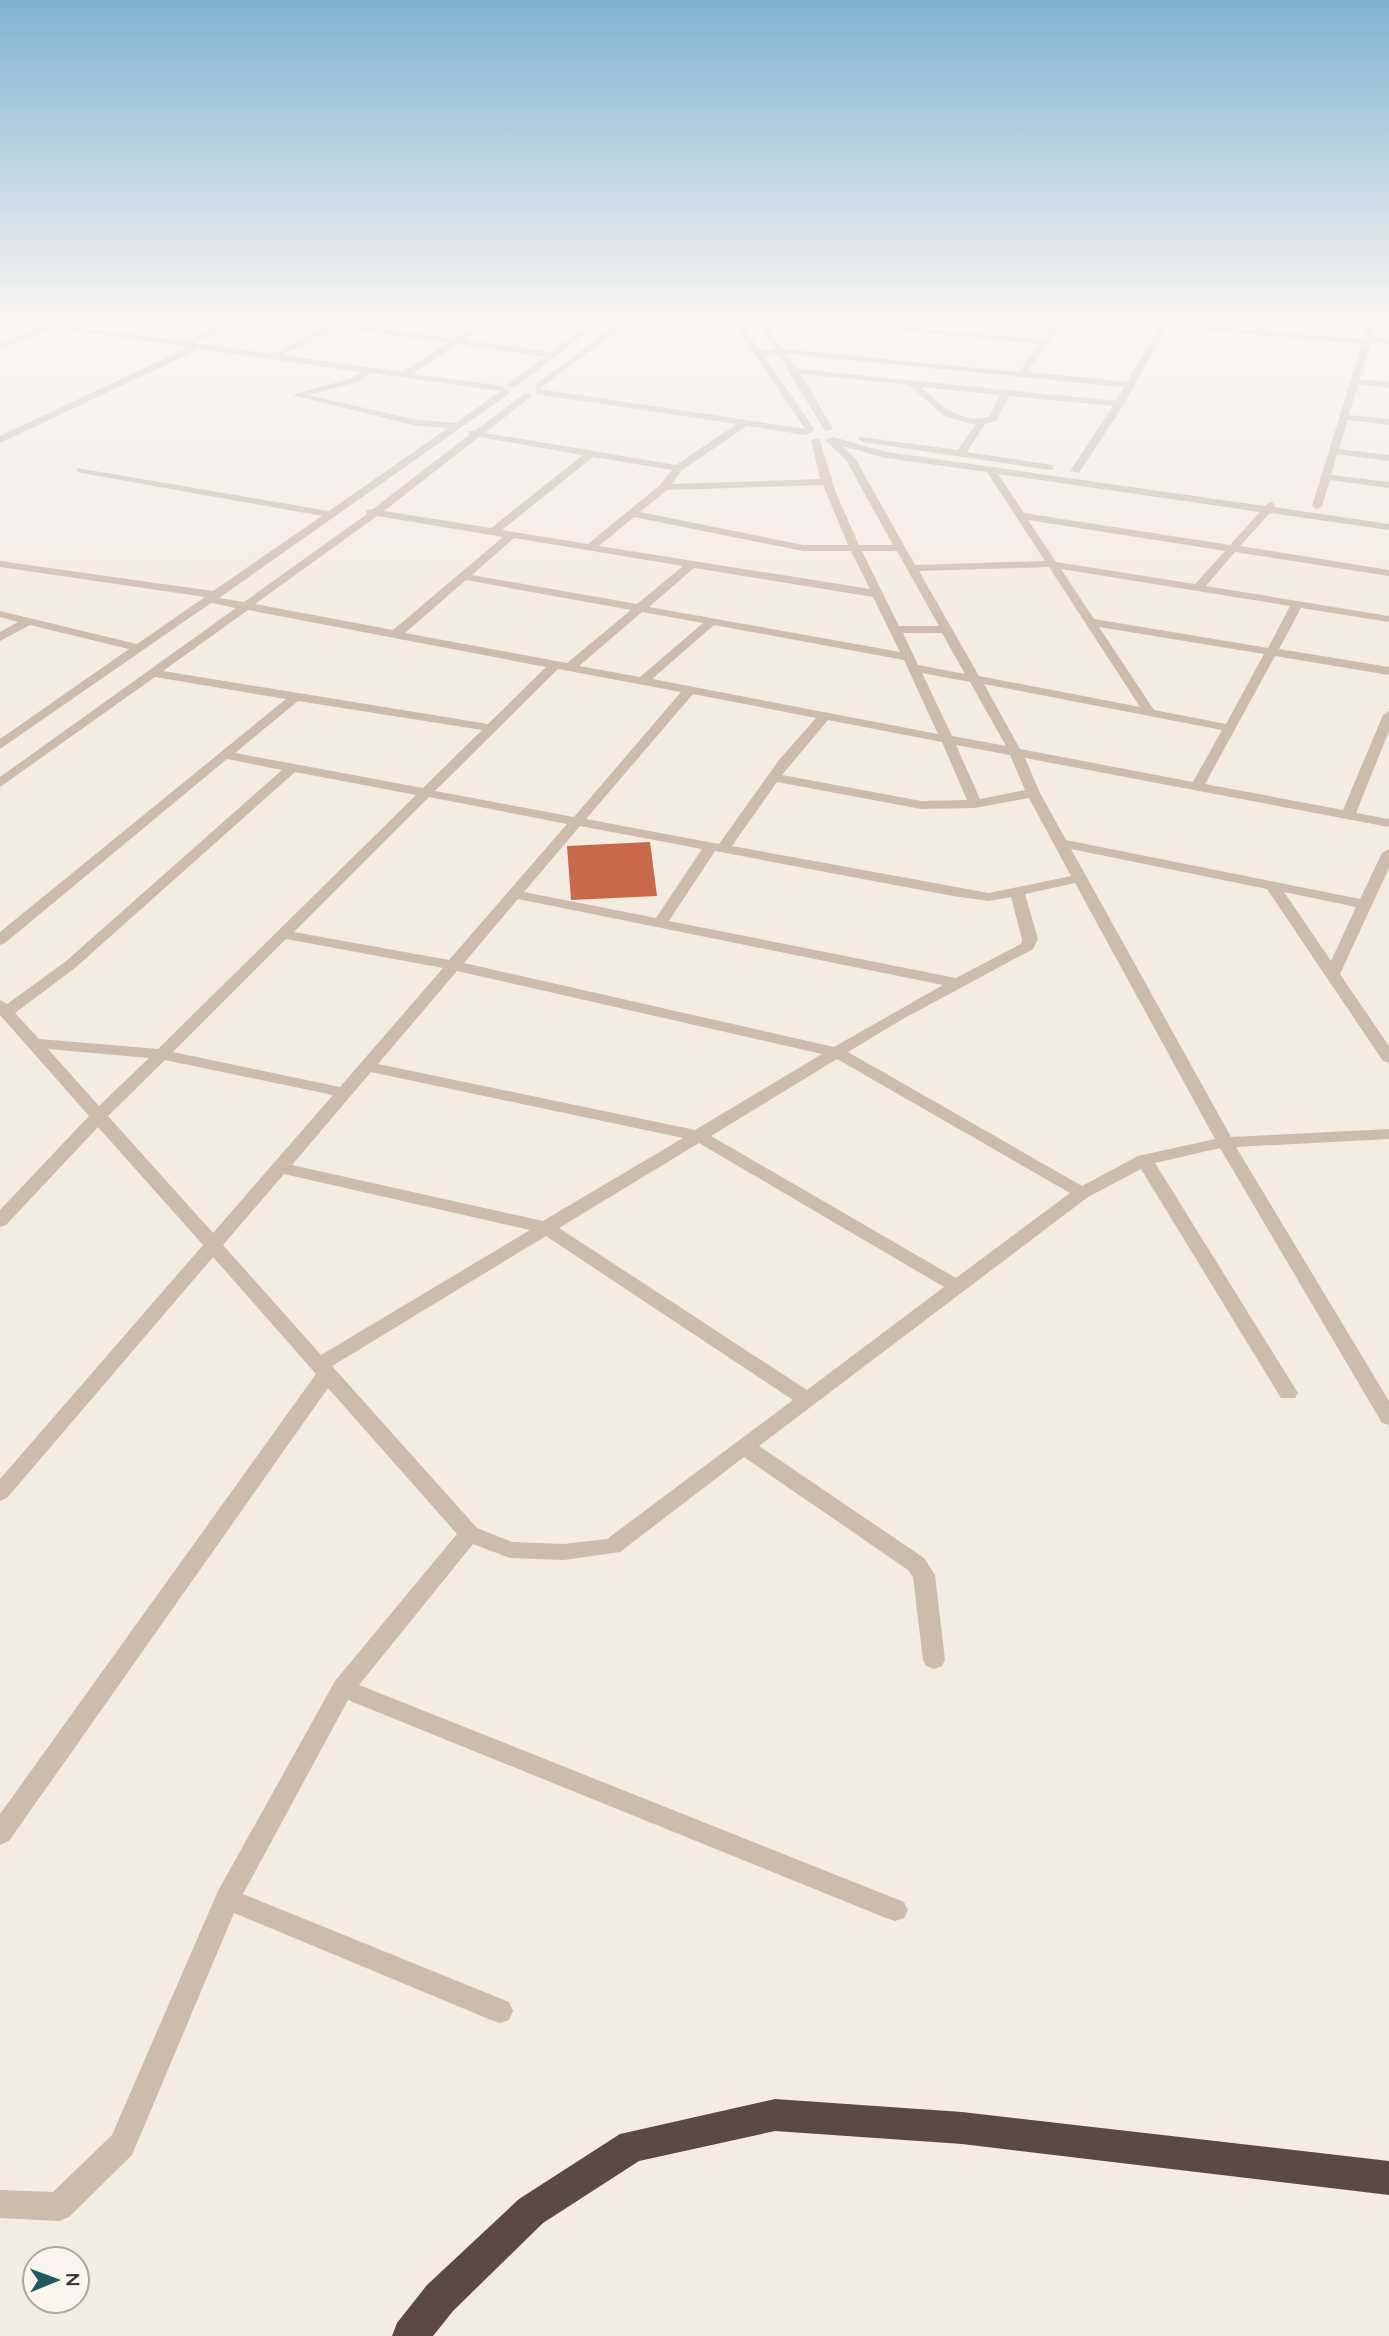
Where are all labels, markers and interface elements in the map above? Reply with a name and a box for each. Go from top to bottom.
north arrow [21,2245,91,2315]
text: N [61,2273,85,2287]

